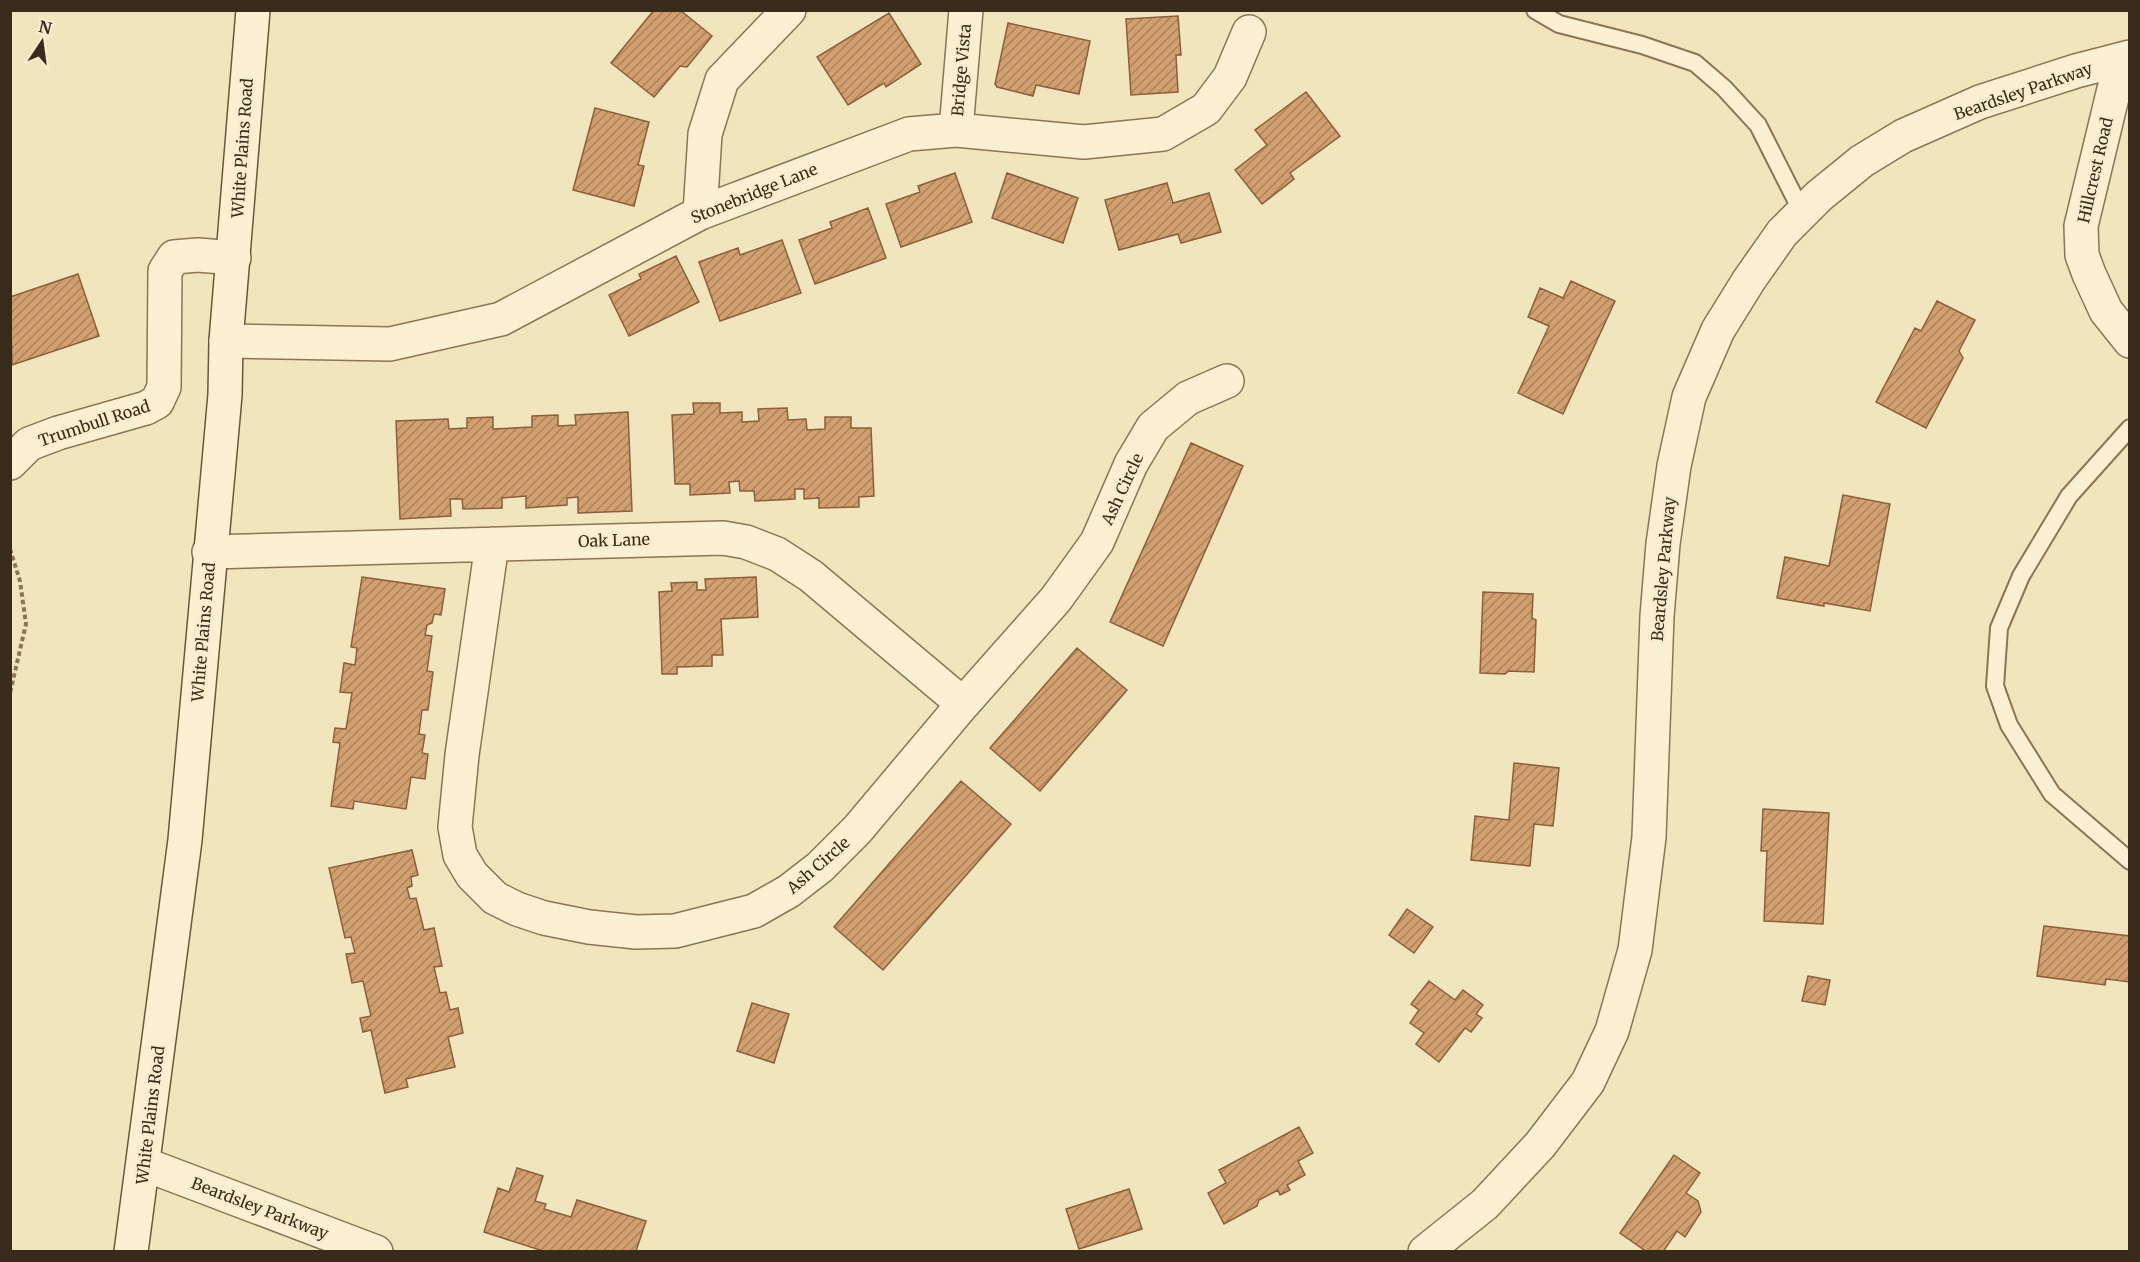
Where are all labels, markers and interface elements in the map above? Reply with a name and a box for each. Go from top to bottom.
north arrow [12,12,72,72]
text: N [37,16,54,39]
street label: Bridge Vista [947,22,975,117]
street label: Beardsley Parkway [1951,58,2096,124]
street label: White Plains Road [227,77,257,219]
street label: Hillcrest Road [2073,115,2117,225]
street label: Stonebridge Lane [688,159,820,227]
street label: Trumbull Road [36,395,153,450]
street label: Ash Circle [1096,450,1147,529]
street label: Beardsley Parkway [1647,495,1679,642]
street label: Oak Lane [578,529,650,551]
street label: White Plains Road [187,561,219,704]
street label: Ash Circle [782,832,854,898]
street label: White Plains Road [131,1044,168,1187]
street label: Beardsley Parkway [189,1173,332,1244]

